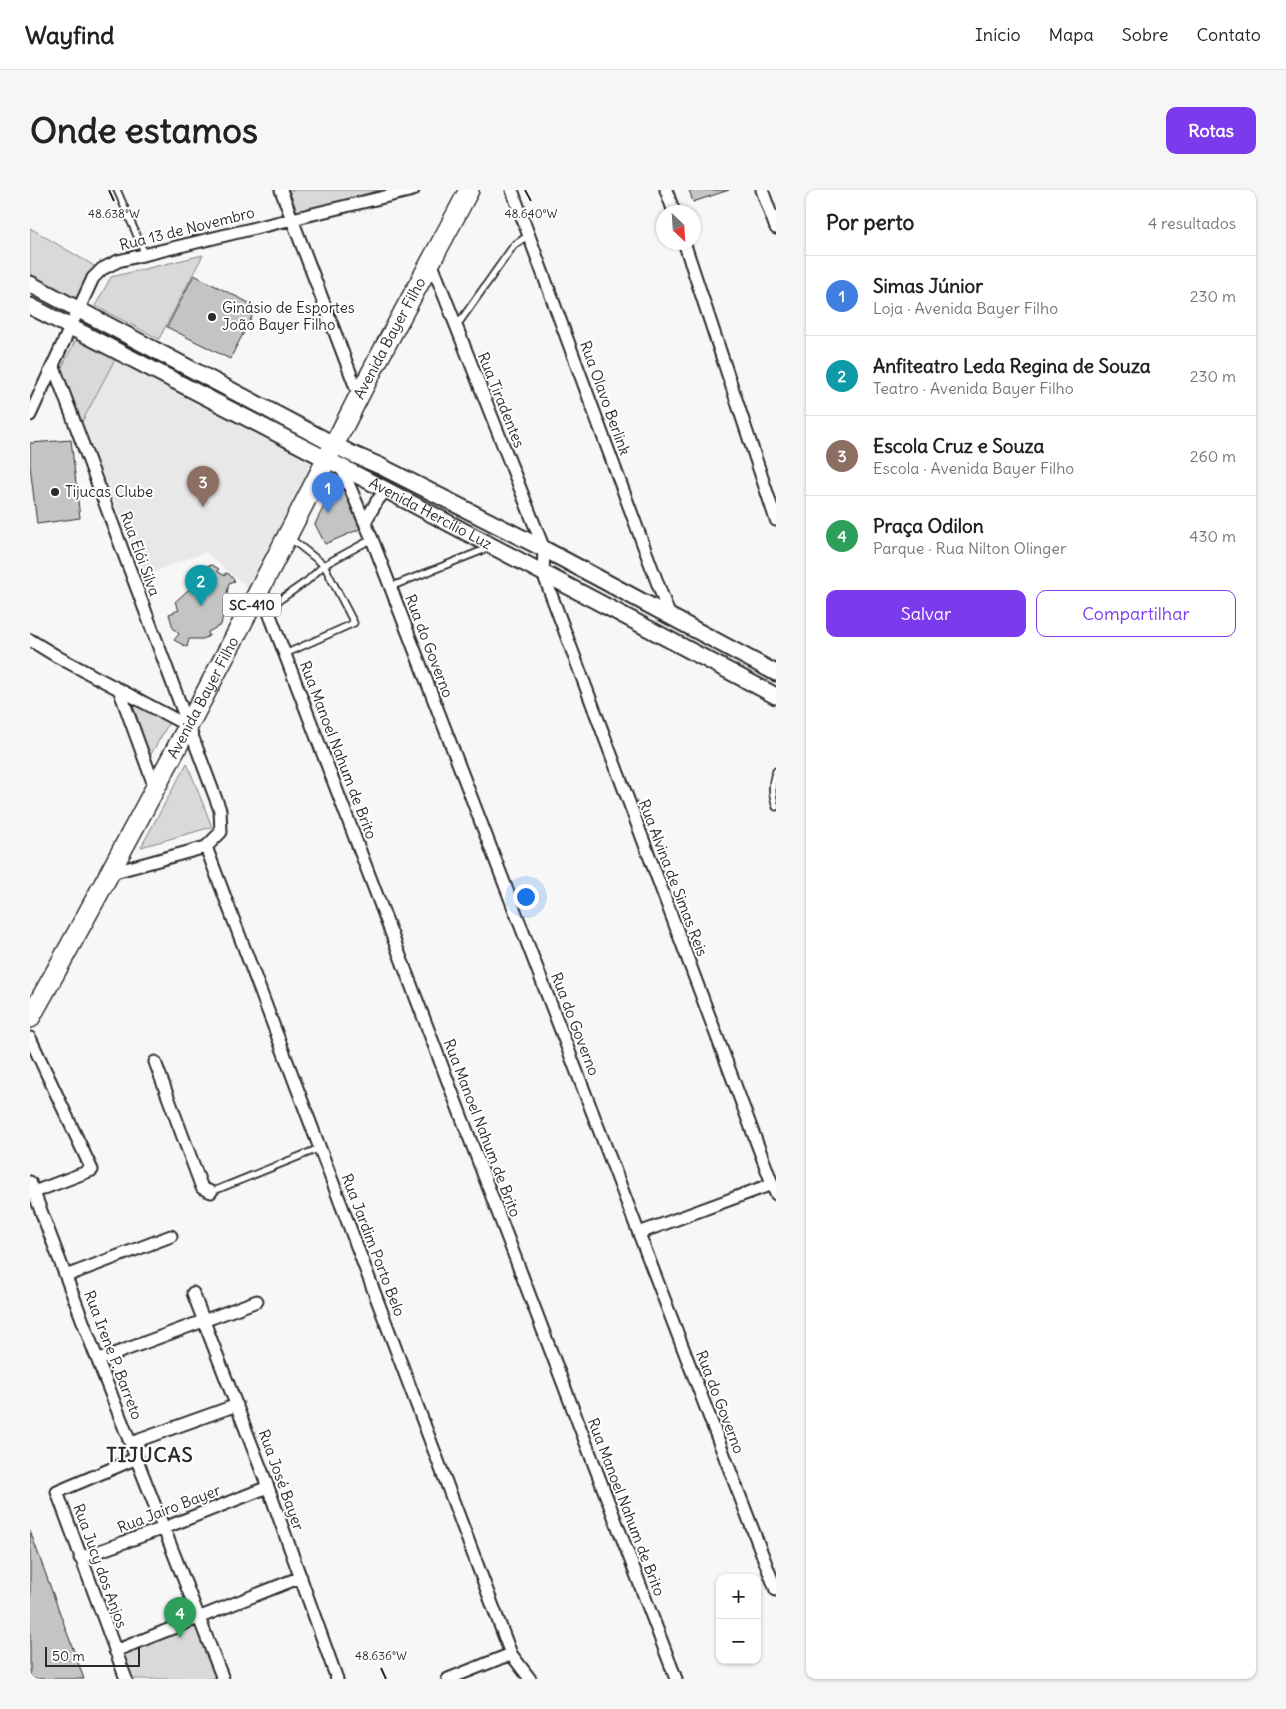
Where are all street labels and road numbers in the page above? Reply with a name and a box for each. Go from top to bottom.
street label: Rua 13 de Novembro [117,203,256,254]
street label: Avenida Bayer Filho [349,274,429,402]
street label: Rua Olavo Berlink [576,338,635,458]
street label: Rua Tiradentes [474,349,529,450]
street label: Avenida Hercílio Luz [366,473,495,553]
street label: Rua Elói Silva [116,509,165,599]
street label: Rua do Governo [401,592,458,700]
road number: SC-410 [223,594,281,616]
street label: Avenida Bayer Filho [163,633,242,762]
street label: Rua Manoel Nahum de Brito [296,658,381,841]
street label: Rua Alvina de Simas Reis [635,797,712,959]
street label: Rua do Governo [547,970,604,1078]
street label: Rua Manoel Nahum de Brito [440,1036,525,1219]
street label: Rua Jardim Porto Belo [337,1171,409,1319]
street label: Rua Irene P. Barreto [80,1288,147,1422]
street label: Rua do Governo [692,1348,749,1456]
street label: Rua Manoel Nahum de Brito [584,1415,669,1598]
street label: Rua José Bayer [254,1427,308,1533]
street label: Rua Jairo Bayer [115,1480,223,1537]
street label: Rua Jucy dos Anjos [69,1501,132,1631]

